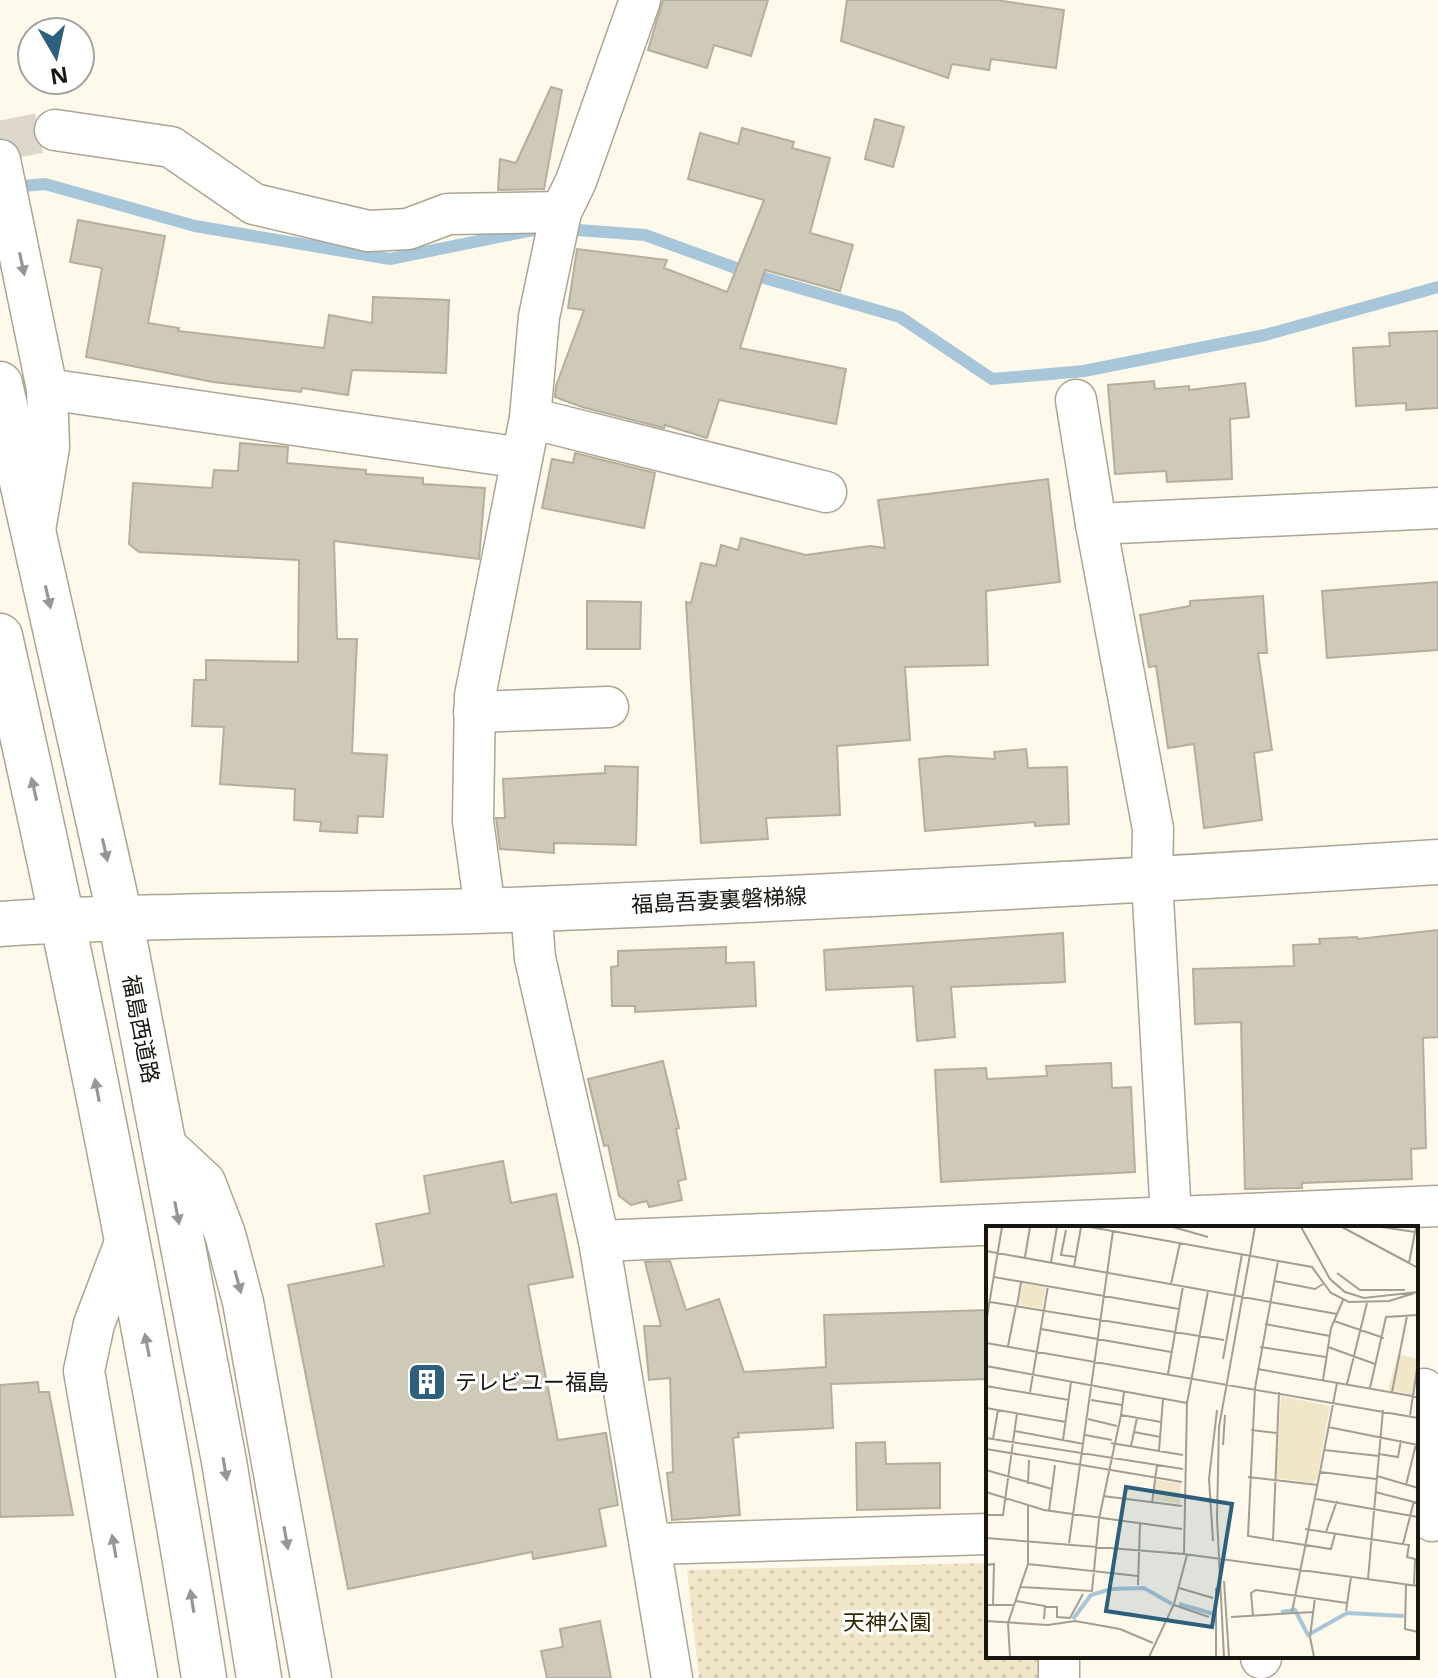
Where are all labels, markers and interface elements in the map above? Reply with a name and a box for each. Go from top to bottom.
north arrow [16,16,96,96]
text: N [48,61,70,93]
one-way arrow [16,252,29,277]
one-way arrow [42,584,55,609]
one-way arrow [27,777,40,802]
one-way arrow [99,838,112,863]
street label: 福島吾妻裏磐梯線 [630,879,808,919]
street label: 福島西道路 [117,972,167,1086]
one-way arrow [90,1077,103,1102]
one-way arrow [171,1201,183,1226]
inset map [986,1226,1418,1658]
one-way arrow [233,1270,245,1295]
one-way arrow [140,1332,153,1357]
building icon: テレビユー福島 [406,1361,448,1403]
place label: テレビユー福島 [455,1366,609,1396]
one-way arrow [220,1456,232,1481]
one-way arrow [280,1525,292,1550]
one-way arrow [107,1533,119,1558]
one-way arrow [185,1588,198,1613]
park label: 天神公園 [843,1606,931,1636]

